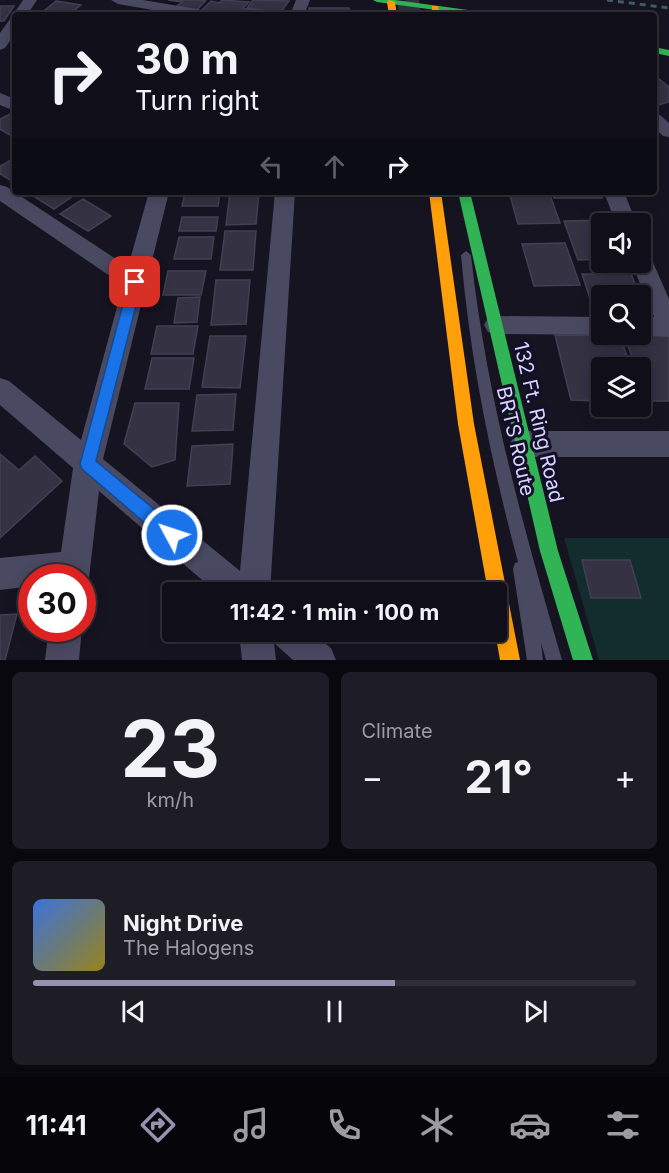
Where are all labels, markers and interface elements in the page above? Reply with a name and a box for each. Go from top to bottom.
text: 30 m [135,33,239,84]
icon: right [36,36,114,114]
text: Turn right [135,84,259,117]
icon: left [255,150,288,183]
icon: ahead [318,150,351,183]
icon: right [381,150,414,183]
map controls [591,213,651,417]
button: sound [591,213,651,273]
pin [109,256,160,307]
icon: arrive [118,265,151,298]
button: search [591,285,651,345]
street label: 132 Ft. Ring Road [509,340,569,504]
button: layers [591,357,651,417]
street label: BRTS Route [492,384,540,498]
position arrow [140,503,204,567]
speed limit sign: 30 [18,564,96,642]
text: 11:42 · 1 min · 100 m [230,599,439,625]
text: 23 [121,701,220,796]
text: Climate [362,719,433,743]
text: 21° [465,749,533,804]
text: − [362,757,383,797]
text: + [614,757,636,797]
text: km/h [146,788,194,812]
text: Night Drive [123,910,243,936]
text: The Halogens [123,936,254,960]
icon: previous [117,995,150,1028]
icon: pause [318,995,351,1028]
icon: next [519,995,552,1028]
icon: directions [137,1104,179,1146]
icon: music [230,1104,272,1146]
icon: phone [323,1104,365,1146]
icon: climate [416,1104,458,1146]
icon: car [509,1104,551,1146]
icon: filters [602,1104,644,1146]
text: 11:41 [25,1109,87,1142]

